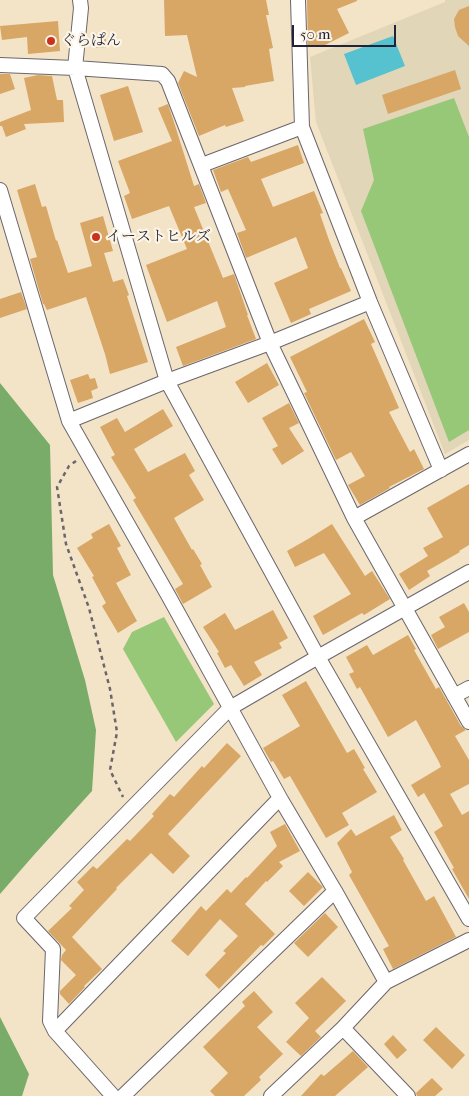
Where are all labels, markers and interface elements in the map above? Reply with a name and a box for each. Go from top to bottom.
scale bar [294,15,398,47]
text: 50 m [300,25,330,43]
place label: ぐらぱん [61,32,121,50]
marker: ぐらぱん [45,35,57,47]
place label: イーストヒルズ [106,228,211,246]
marker: イーストヒルズ [90,231,102,243]

